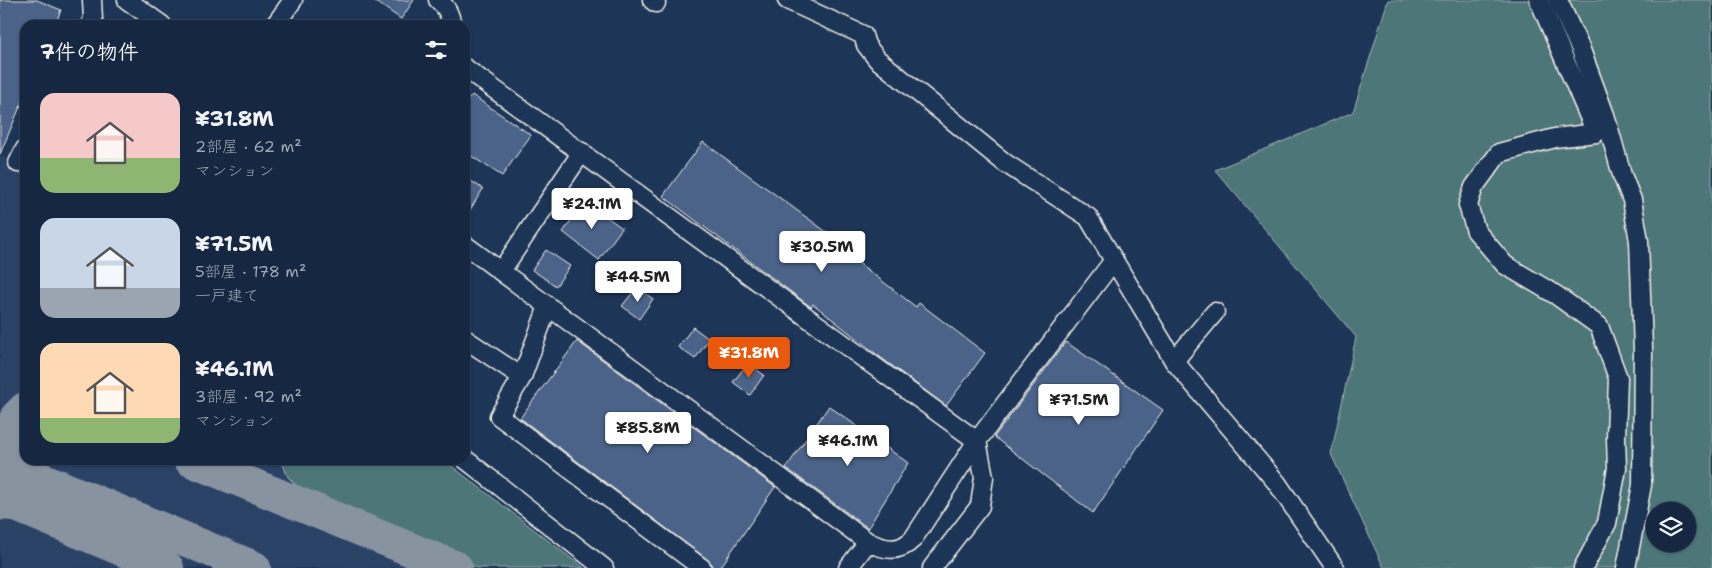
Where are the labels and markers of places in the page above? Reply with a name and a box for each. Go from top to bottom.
pin: ¥24.1M [551,188,633,230]
pin: ¥30.5M [781,230,863,273]
pin: ¥44.5M [597,260,679,303]
pin: ¥31.8M [708,336,790,379]
pin: ¥71.5M [1038,384,1120,426]
pin: ¥85.8M [607,412,689,454]
pin: ¥46.1M [807,424,889,467]

